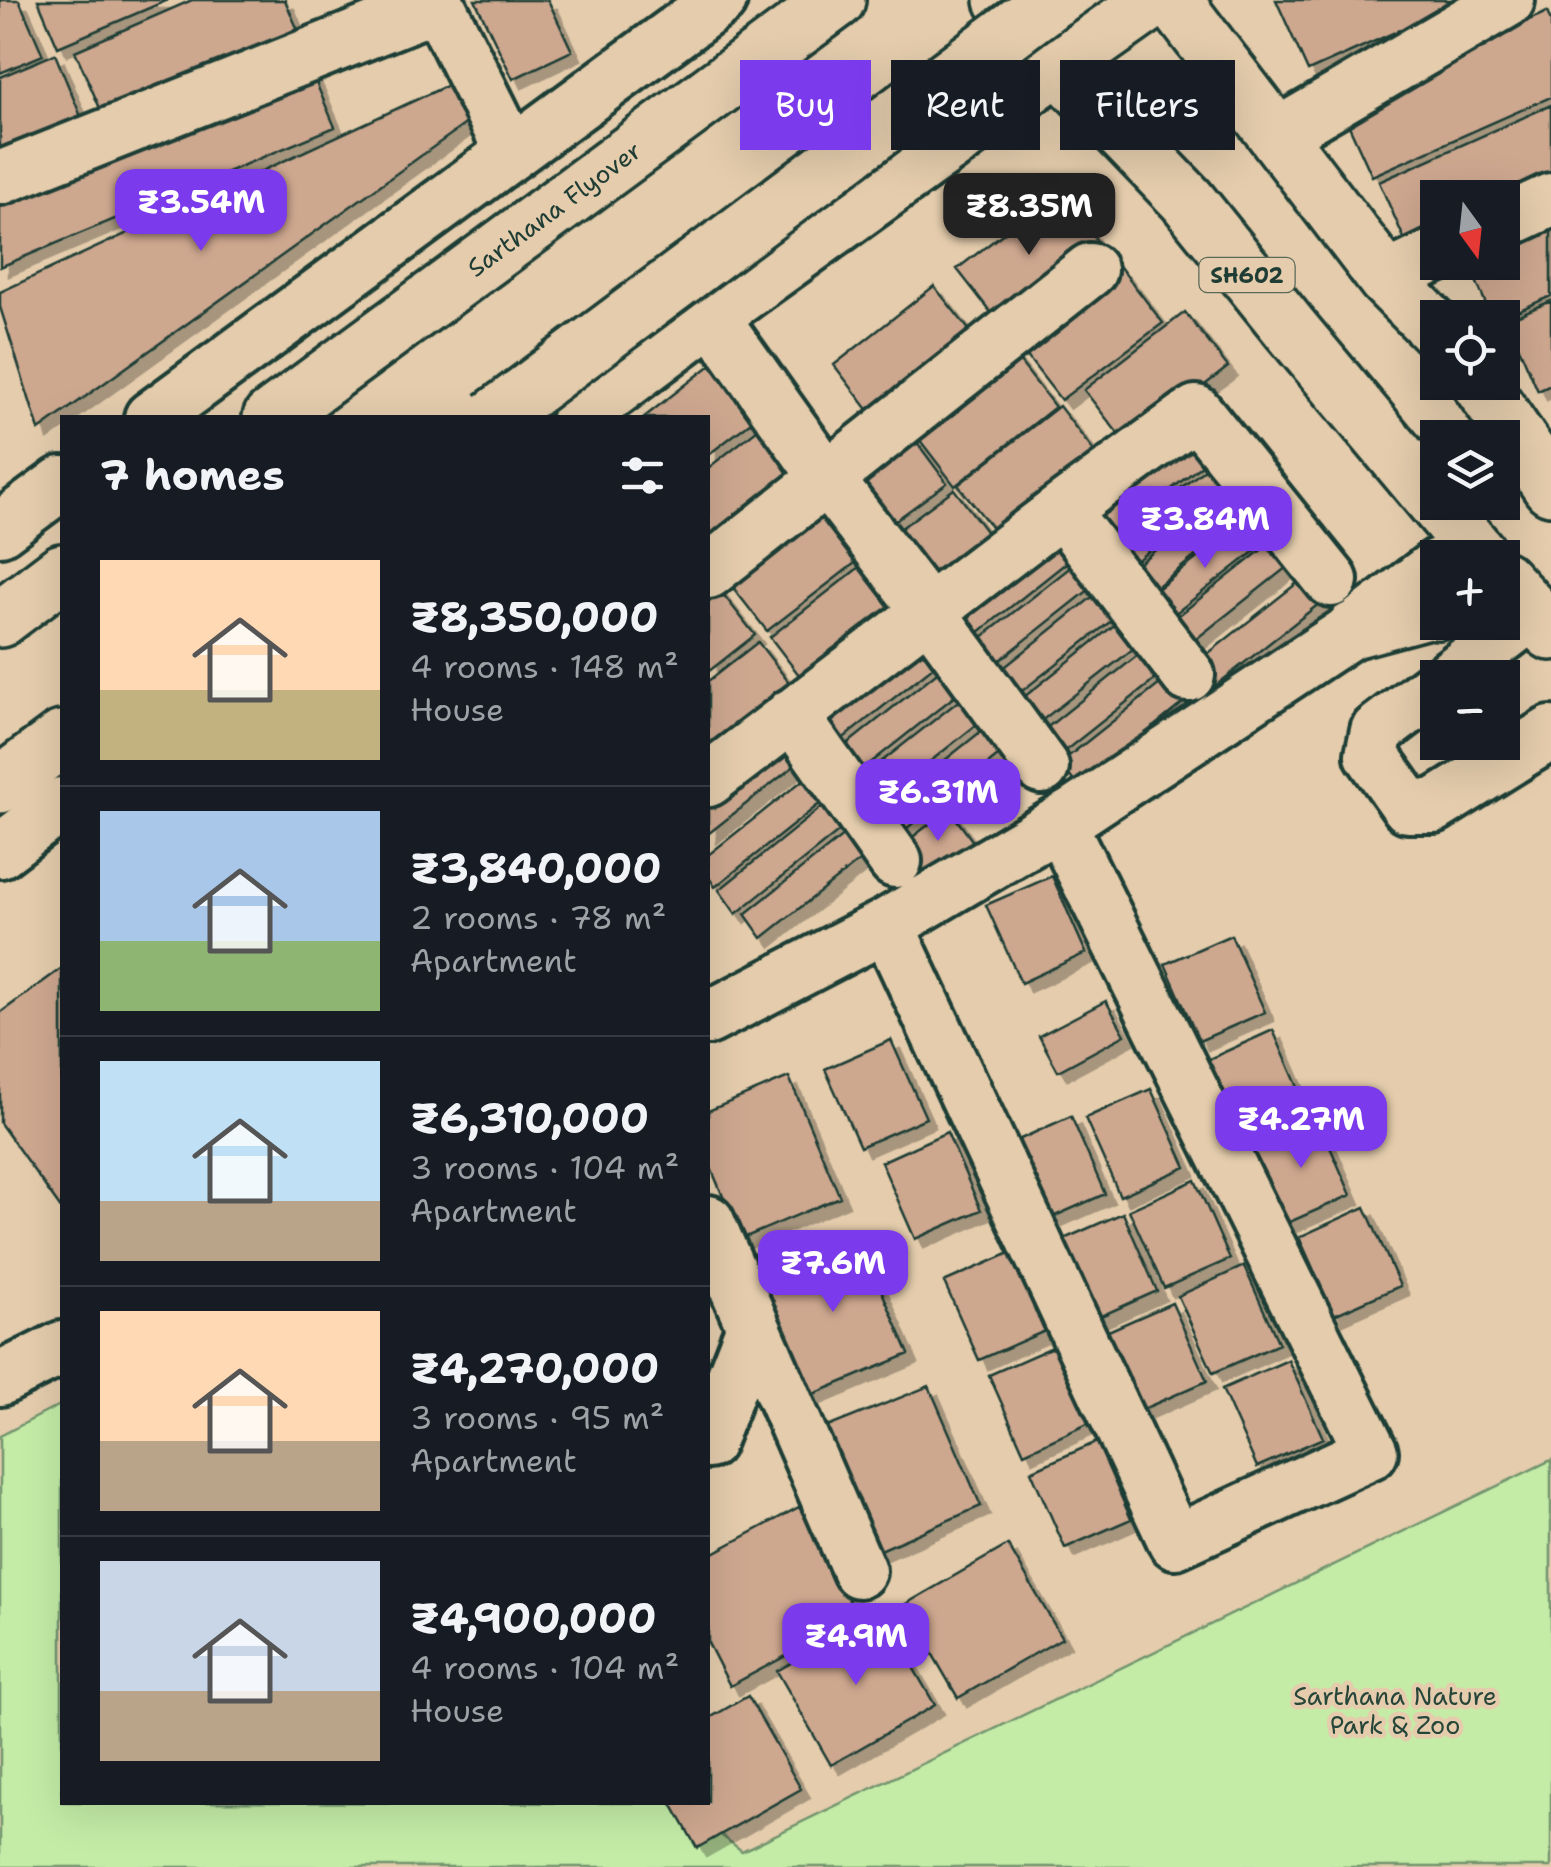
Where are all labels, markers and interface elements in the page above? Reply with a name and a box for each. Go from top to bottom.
chip: Buy [740,60,871,150]
chip: Rent [891,60,1040,150]
chip: Filters [1060,60,1235,150]
street label: Sarthana Flyover [460,133,648,285]
pin: ₹3.54M [120,169,282,254]
pin: ₹8.35M [948,173,1110,258]
text: ₹3.54M [137,180,265,223]
north arrow [1420,180,1520,280]
map controls [1420,180,1520,760]
text: ₹8.35M [965,184,1093,227]
road number: SH602 [1200,258,1294,292]
button: locate [1420,300,1520,400]
button: layers [1420,420,1520,520]
text: 7 homes [100,447,285,503]
icon: filters [615,448,670,503]
pin: ₹3.84M [1124,486,1286,571]
text: ₹3.84M [1140,497,1270,540]
button: + [1420,540,1520,640]
text: ₹8,350,000 [410,589,659,645]
icon: home [180,600,300,720]
text: 4 rooms · 148 m² [410,645,679,688]
button: − [1420,660,1520,760]
text: House [410,688,504,731]
pin: ₹6.31M [857,759,1019,844]
text: ₹6.31M [877,770,999,813]
text: ₹3,840,000 [410,840,662,896]
icon: home [180,851,300,971]
text: 2 rooms · 78 m² [410,896,666,939]
text: Apartment [410,939,577,982]
pin: ₹4.27M [1220,1086,1382,1171]
text: ₹6,310,000 [410,1090,649,1146]
text: ₹4.27M [1237,1097,1365,1140]
icon: home [180,1101,300,1221]
text: 3 rooms · 104 m² [410,1146,679,1189]
text: Apartment [410,1189,577,1232]
pin: ₹7.6M [763,1230,903,1315]
text: ₹7.6M [780,1241,886,1284]
text: ₹4,270,000 [410,1340,659,1396]
icon: home [180,1351,300,1471]
text: 3 rooms · 95 m² [410,1396,664,1439]
text: Apartment [410,1439,577,1482]
text: ₹4,900,000 [410,1590,657,1646]
icon: home [180,1601,300,1721]
pin: ₹4.9M [786,1603,926,1688]
text: ₹4.9M [804,1614,908,1657]
text: 4 rooms · 104 m² [410,1646,679,1689]
park label: Sarthana Nature Park & Zoo [1293,1679,1497,1742]
text: House [410,1689,504,1732]

